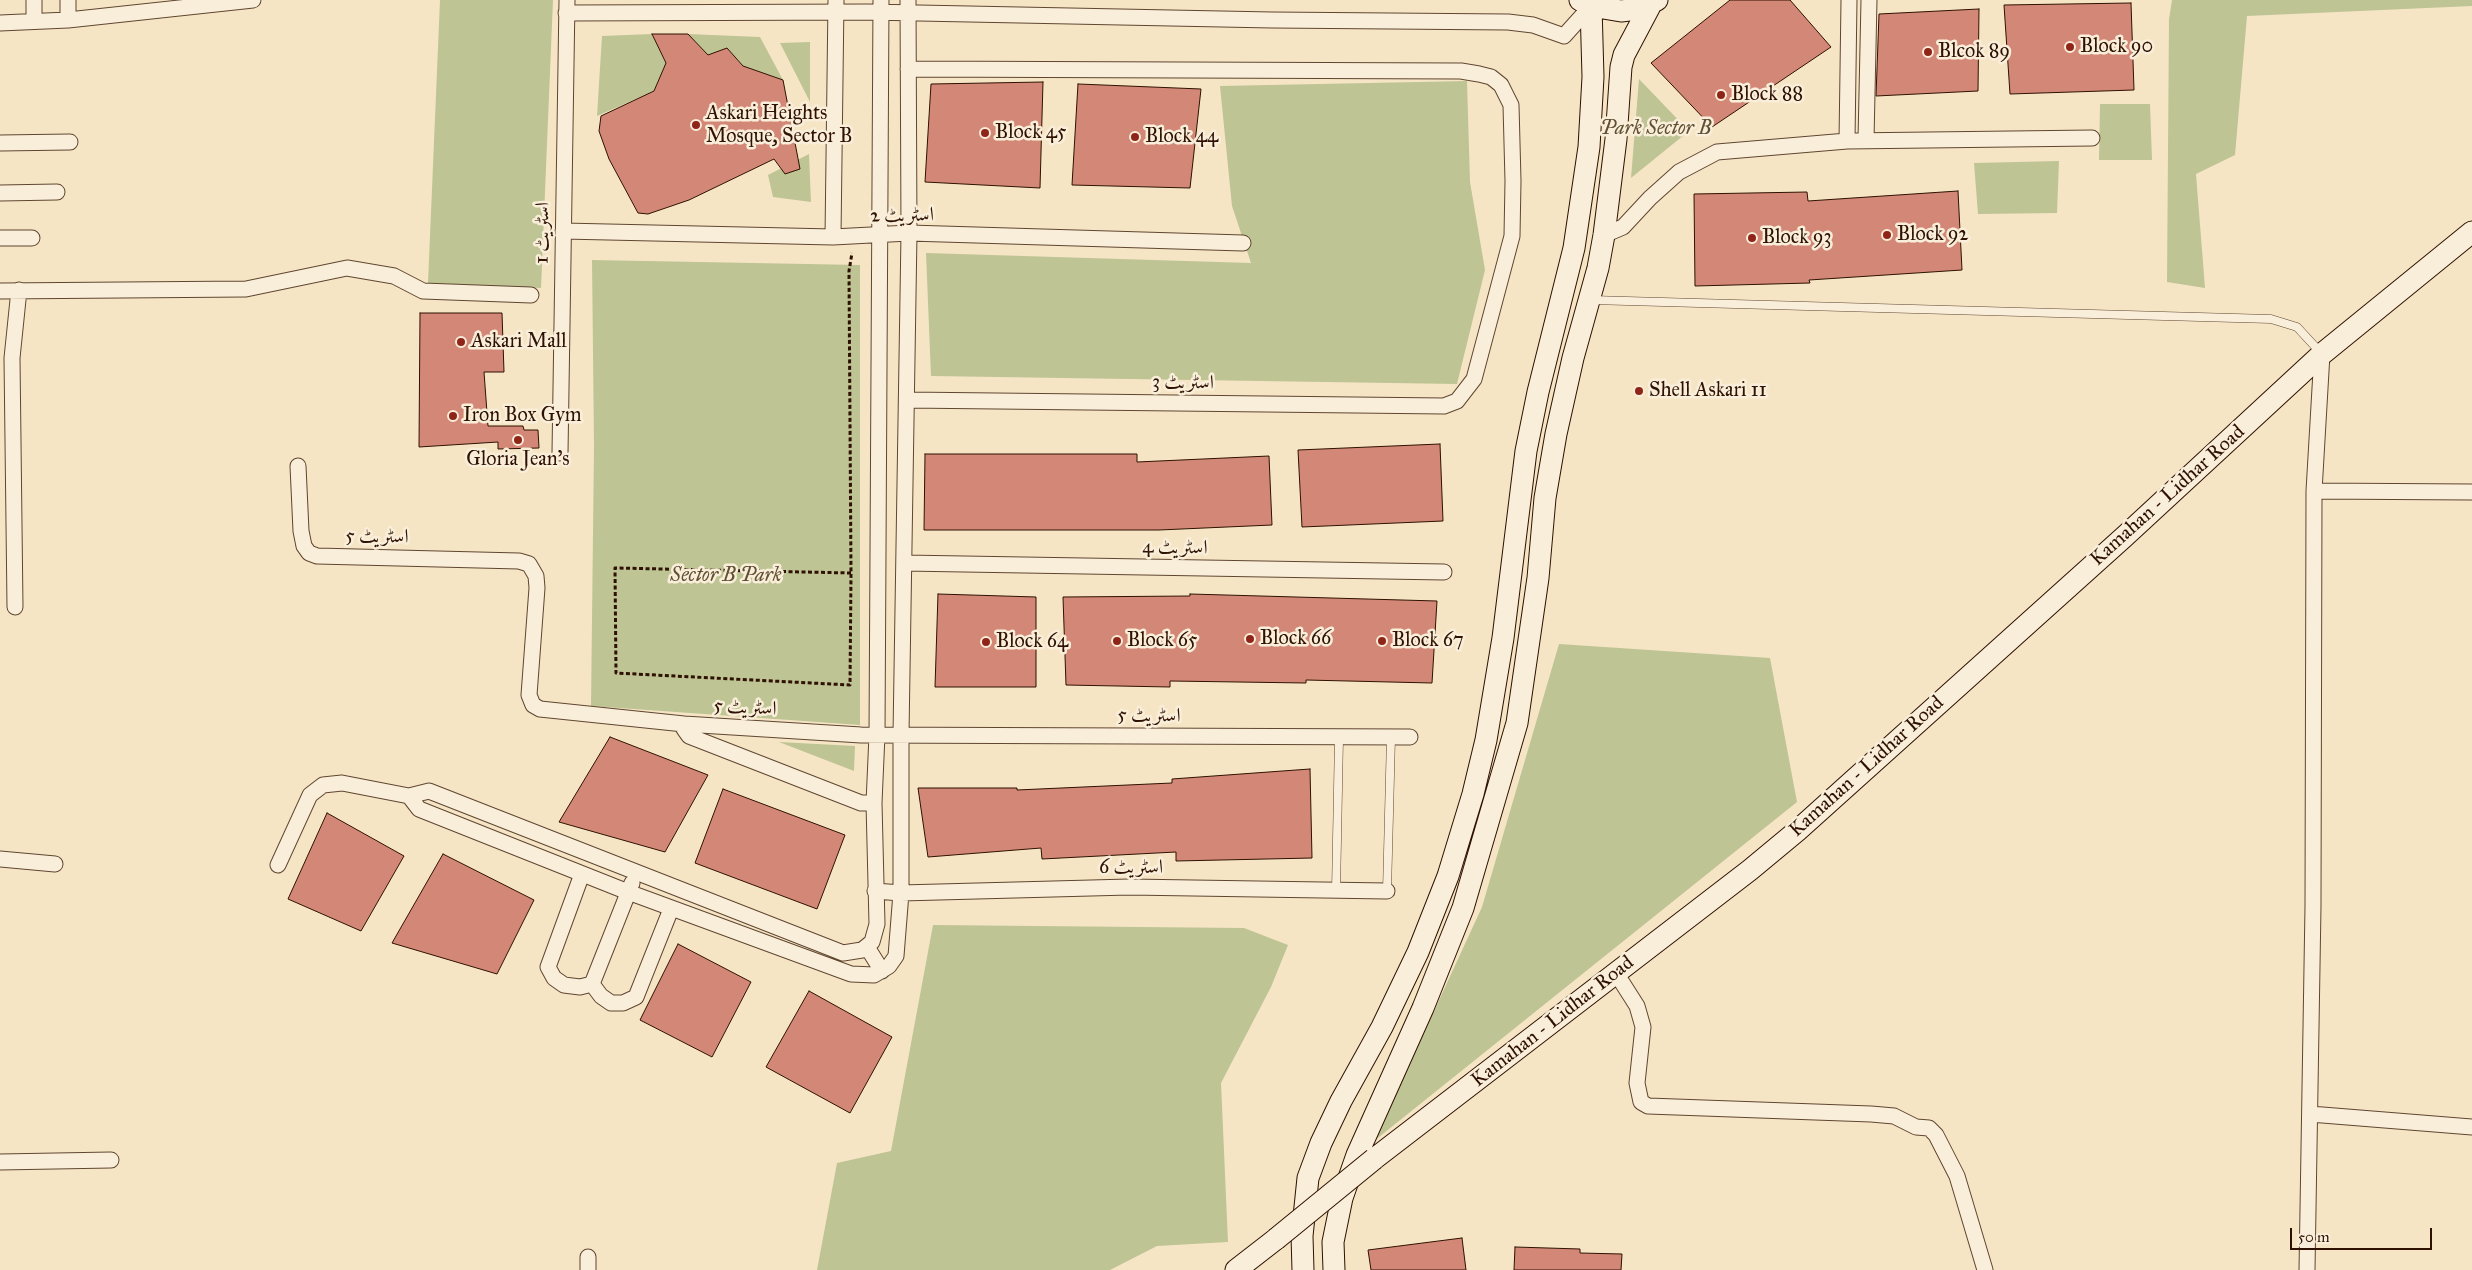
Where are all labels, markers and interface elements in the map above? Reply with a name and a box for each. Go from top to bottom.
place label: Block 90 [2080,35,2153,59]
place label: Blcok 89 [1938,40,2010,64]
marker: Block 90 [2064,41,2076,53]
marker: Blcok 89 [1922,46,1934,58]
place label: Block 88 [1731,83,1803,107]
marker: Block 88 [1715,89,1727,101]
place label: Askari Heights Mosque, Sector B [706,102,852,149]
park label: Park Sector B [1600,117,1712,141]
marker: Askari Heights Mosque, Sector B [690,119,702,131]
place label: Block 45 [995,121,1066,145]
place label: Block 44 [1145,125,1218,149]
marker: Block 45 [979,127,991,139]
marker: Block 44 [1129,131,1141,143]
street label: اسٹریٹ 1 [530,202,556,264]
street label: اسٹریٹ 2 [870,203,934,229]
place label: Block 92 [1897,223,1968,247]
place label: Block 93 [1762,226,1832,250]
marker: Block 92 [1881,229,1893,241]
marker: Block 93 [1746,232,1758,244]
place label: Askari Mall [471,330,567,354]
marker: Askari Mall [455,336,467,348]
street label: اسٹریٹ 3 [1152,370,1214,396]
place label: Shell Askari 11 [1649,379,1767,403]
marker: Shell Askari 11 [1633,385,1645,397]
place label: Iron Box Gym [463,404,582,428]
marker: Iron Box Gym [447,410,459,422]
street label: Kamahan - Lidhar Road [2086,420,2250,572]
marker: Gloria Jean's [512,434,524,446]
place label: Gloria Jean's [466,448,570,472]
street label: اسٹریٹ 5 [345,524,409,550]
street label: اسٹریٹ 4 [1142,535,1208,561]
park label: Sector B Park [670,564,782,588]
place label: Block 66 [1260,627,1331,651]
place label: Block 65 [1127,629,1197,653]
place label: Block 67 [1392,629,1464,653]
place label: Block 64 [996,630,1068,654]
marker: Block 66 [1244,633,1256,645]
marker: Block 65 [1111,635,1123,647]
marker: Block 67 [1376,635,1388,647]
marker: Block 64 [980,636,992,648]
street label: Kamahan - Lidhar Road [1785,691,1949,843]
street label: اسٹریٹ 5 [713,694,777,722]
street label: اسٹریٹ 5 [1117,703,1181,729]
street label: اسٹریٹ 6 [1099,856,1163,880]
street label: Kamahan - Lidhar Road [1467,951,1639,1093]
scale bar [2292,1218,2434,1250]
text: 50 m [2298,1228,2330,1246]

